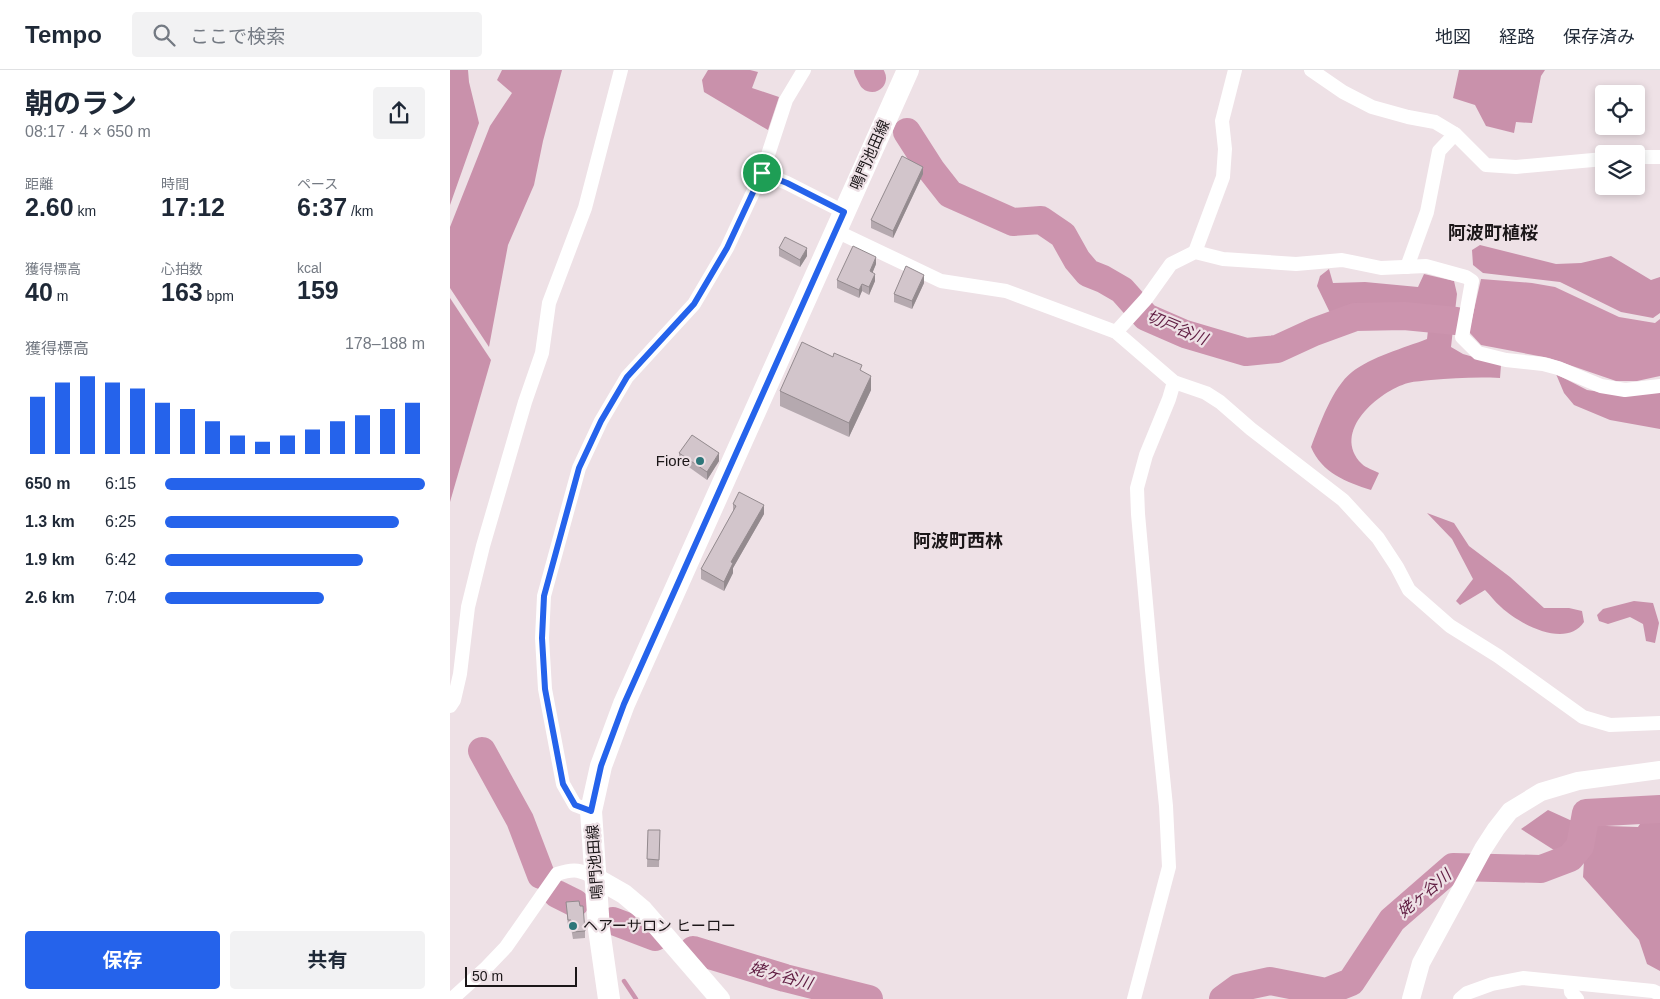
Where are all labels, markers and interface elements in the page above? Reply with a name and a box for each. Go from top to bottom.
search box [132,12,482,57]
text: Tempo [25,21,102,48]
icon: search [150,21,178,49]
text: ここで検索 [190,26,285,47]
text: 地図 [1435,27,1471,47]
text: 経路 [1499,27,1535,47]
text: 保存済み [1563,27,1635,47]
map controls [1595,85,1645,195]
button: locate [1595,85,1645,135]
button: share [373,87,425,139]
text: 朝のラン [25,88,137,119]
street label: 鳴門池田線 [847,117,893,193]
text: 08:17 · 4 × 650 m [25,123,151,140]
button: layers [1595,145,1645,195]
pin [741,152,783,194]
icon: arrive [748,159,776,187]
text: 距離 [25,176,53,192]
text: 時間 [161,176,189,192]
text: ペース [297,176,338,192]
text: 2.60 [25,193,74,221]
text: 17:12 [161,193,225,221]
text: 6:37 [297,193,347,221]
text: km [74,203,96,219]
text: /km [347,203,374,219]
district label: 阿波町植桜 [1448,223,1538,243]
text: kcal [297,260,322,276]
text: 獲得標高 [25,261,81,277]
text: 心拍数 [161,261,203,277]
text: 159 [297,276,339,304]
text: 40 [25,278,53,306]
text: 163 [161,278,203,306]
text: m [53,288,68,304]
text: bpm [203,288,234,304]
water label: 切戸谷川 [1144,307,1211,349]
text: 178–188 m [345,335,425,352]
text: 獲得標高 [25,340,89,357]
place label: Fiore [656,452,690,469]
marker: Fiore [694,455,706,467]
text: 650 m [25,475,70,492]
text: 6:15 [105,475,136,492]
text: 1.3 km [25,513,75,530]
text: 6:25 [105,513,136,530]
district label: 阿波町西林 [913,531,1003,551]
text: 1.9 km [25,551,75,568]
text: 6:42 [105,551,136,568]
text: 2.6 km [25,589,75,606]
text: 7:04 [105,589,136,606]
street label: 鳴門池田線 [583,824,606,900]
water label: 姥ヶ谷川 [1394,865,1456,920]
place label: ヘアーサロン ヒーロー [583,917,736,934]
marker: ヘアーサロン ヒーロー [567,920,579,932]
button: 保存 [25,931,220,989]
button: 共有 [230,931,425,989]
water label: 姥ヶ谷川 [748,959,816,992]
scale bar [465,964,578,987]
text: 50 m [472,968,503,984]

